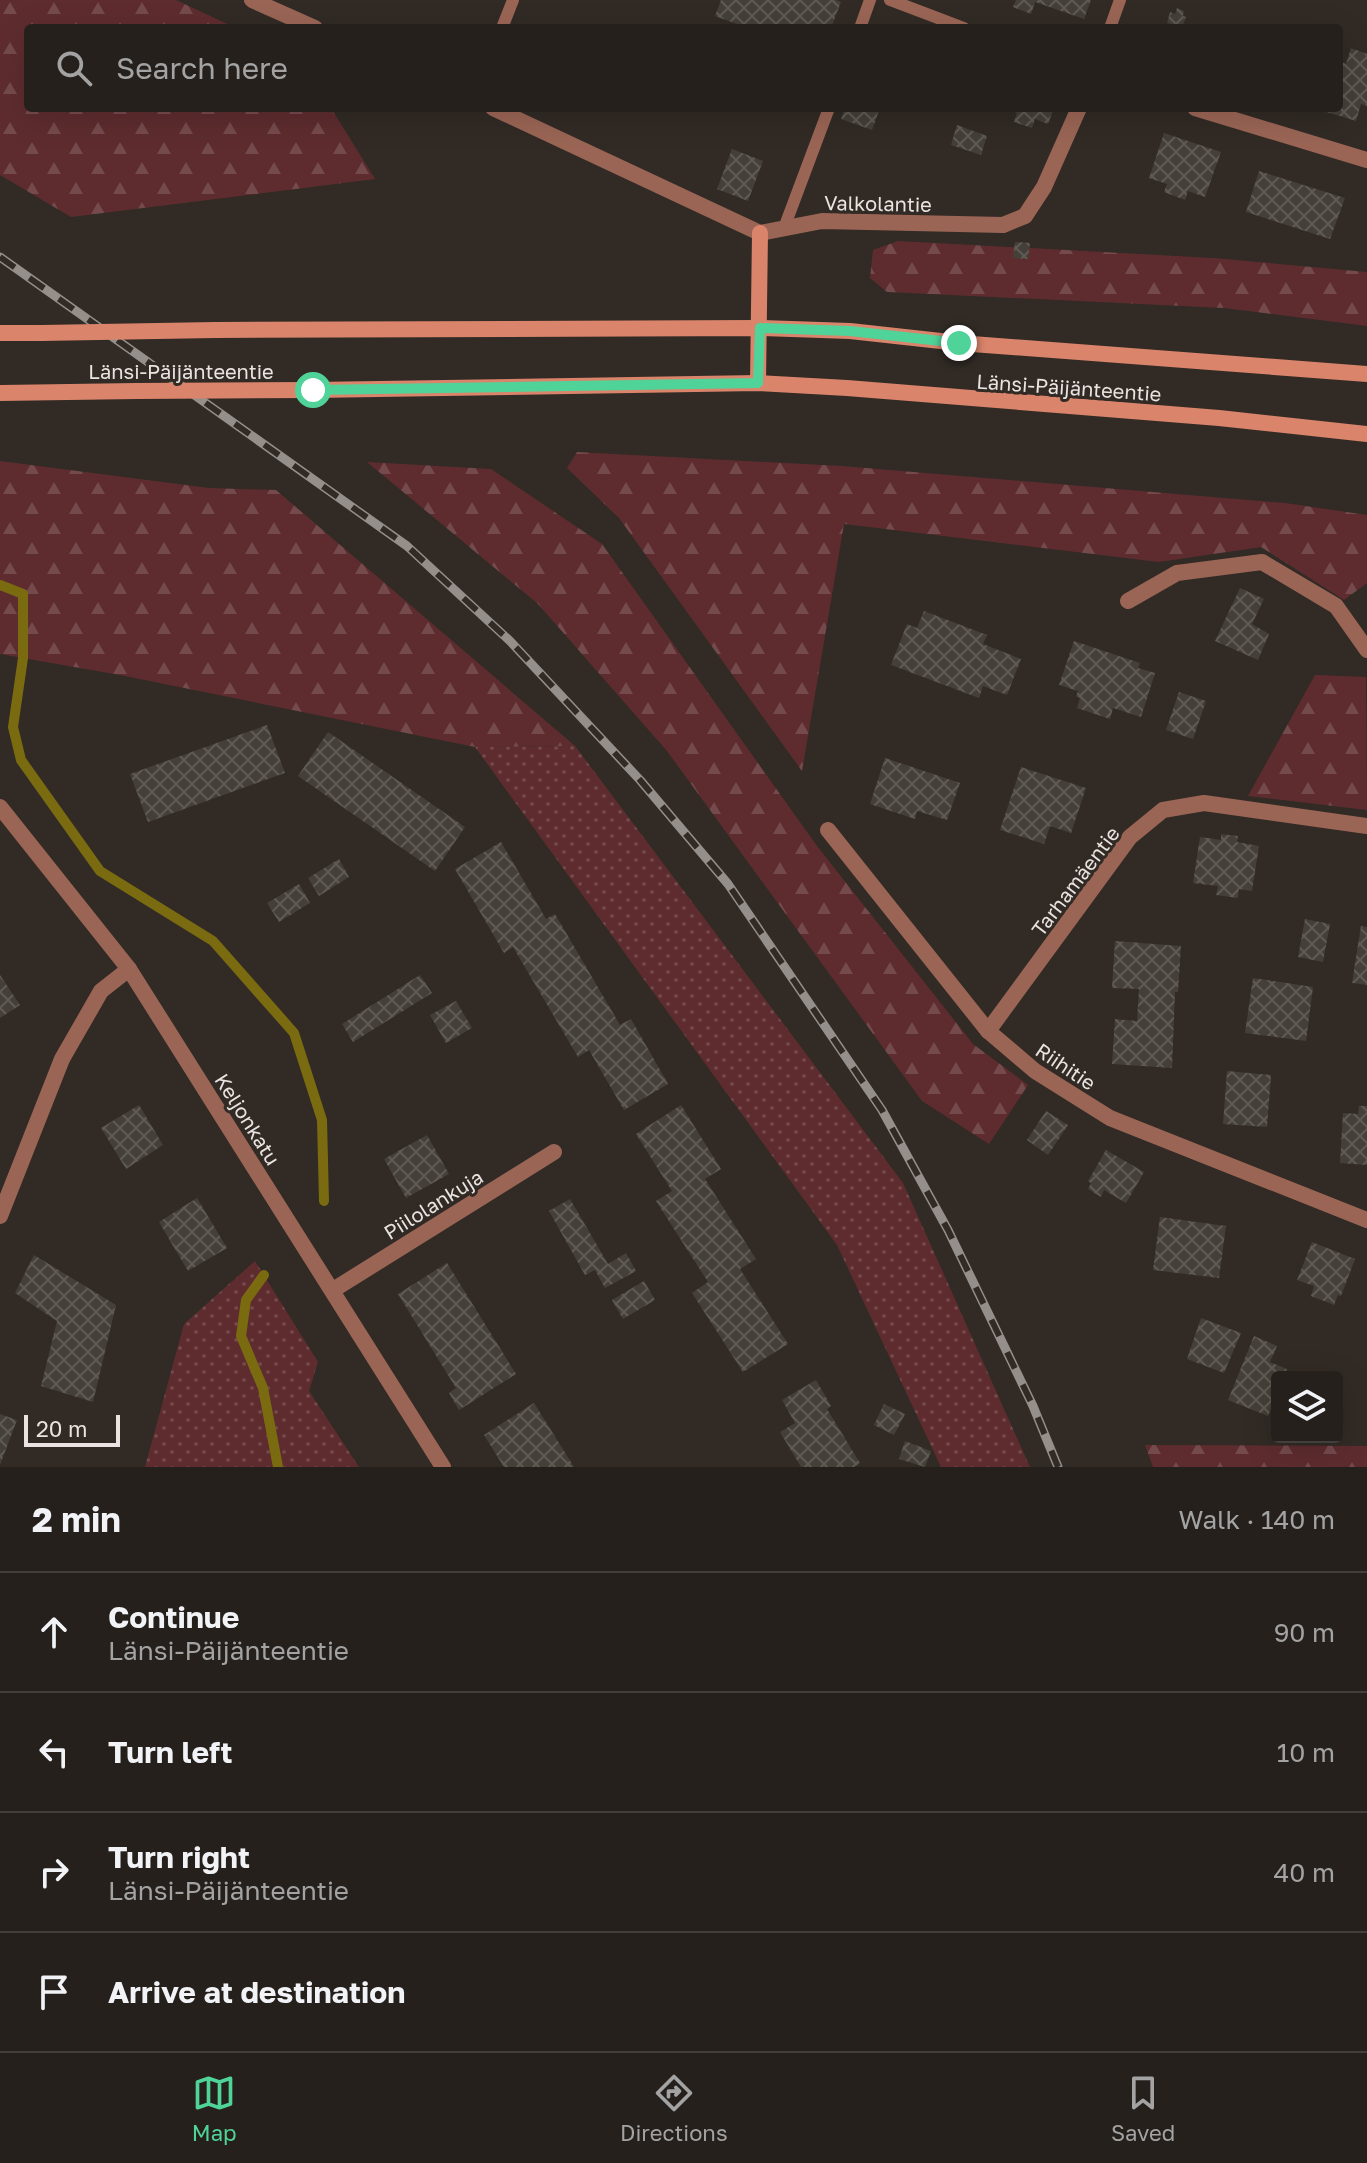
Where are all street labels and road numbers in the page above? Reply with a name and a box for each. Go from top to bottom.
street label: Valkolantie [824,190,932,216]
street label: Länsi-Päijänteentie [88,359,274,383]
street label: Länsi-Päijänteentie [976,369,1162,405]
street label: Tarhamäentie [1026,821,1124,941]
street label: Riihitie [1032,1037,1100,1095]
street label: Keljonkatu [210,1069,286,1169]
street label: Piilolankuja [379,1164,487,1244]

